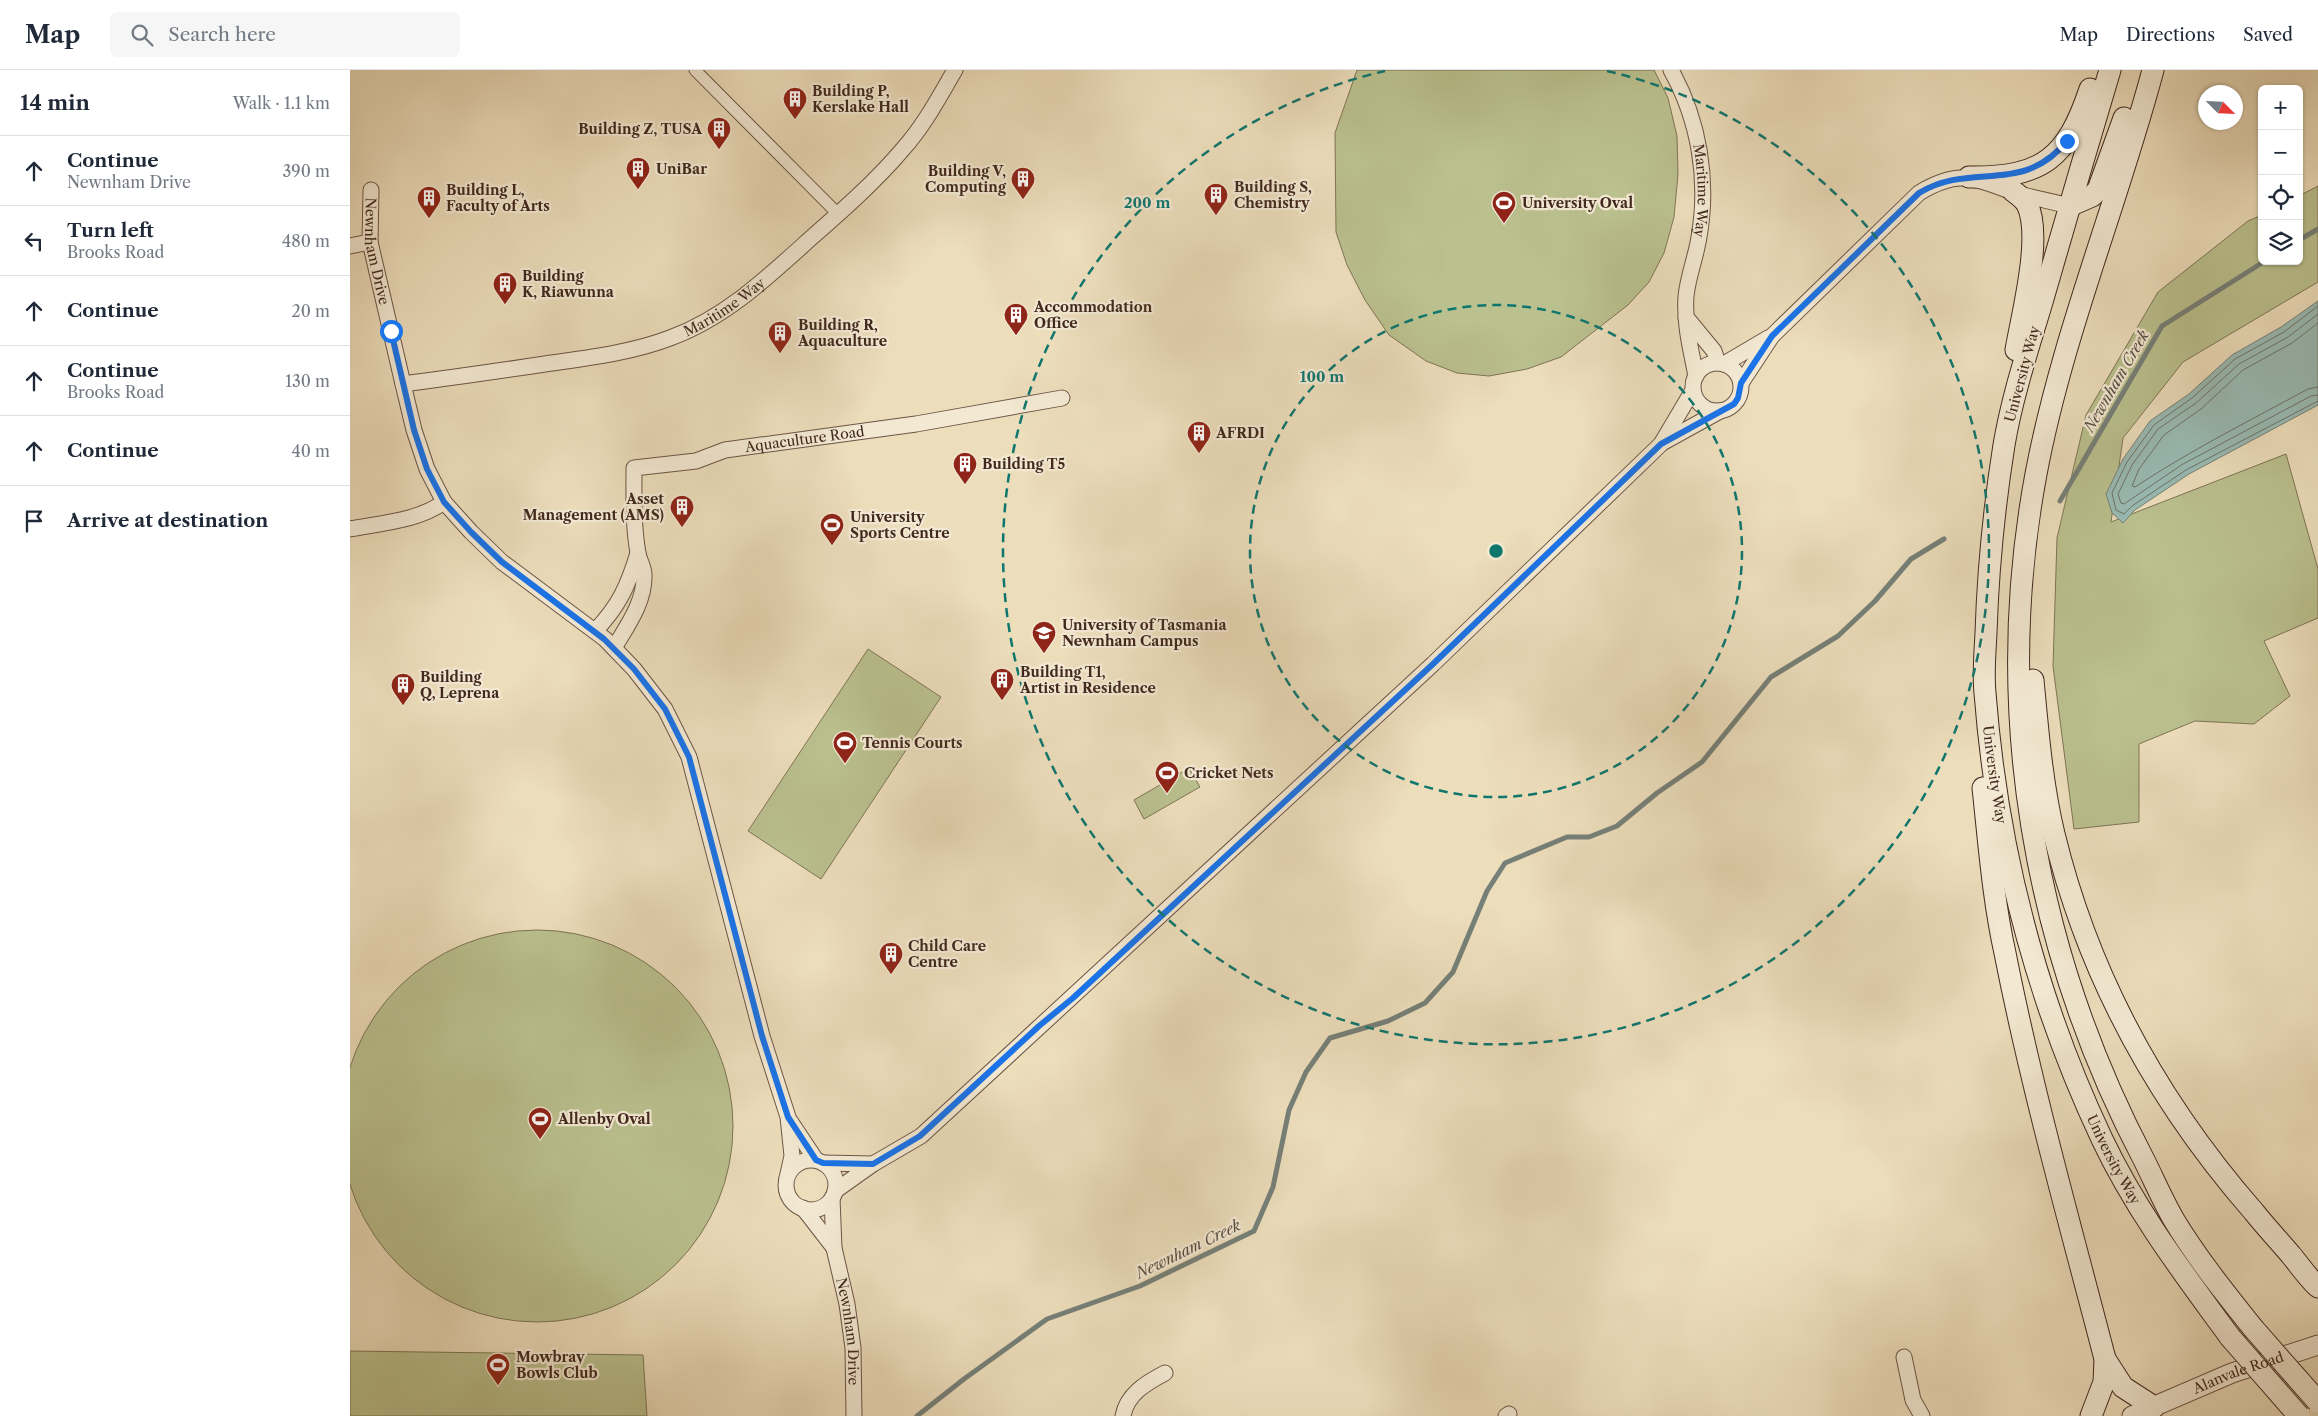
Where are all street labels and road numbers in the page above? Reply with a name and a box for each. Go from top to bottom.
street label: Maritime Way [1689,142,1712,239]
street label: Newnham Drive [361,198,393,307]
street label: Maritime Way [681,274,769,340]
street label: University Way [2000,324,2044,424]
street label: Aquaculture Road [743,422,866,456]
street label: University Way [1979,725,2011,825]
street label: University Way [2083,1112,2145,1208]
street label: Newnham Drive [832,1276,863,1386]
street label: Alanvale Road [2189,1348,2286,1398]

